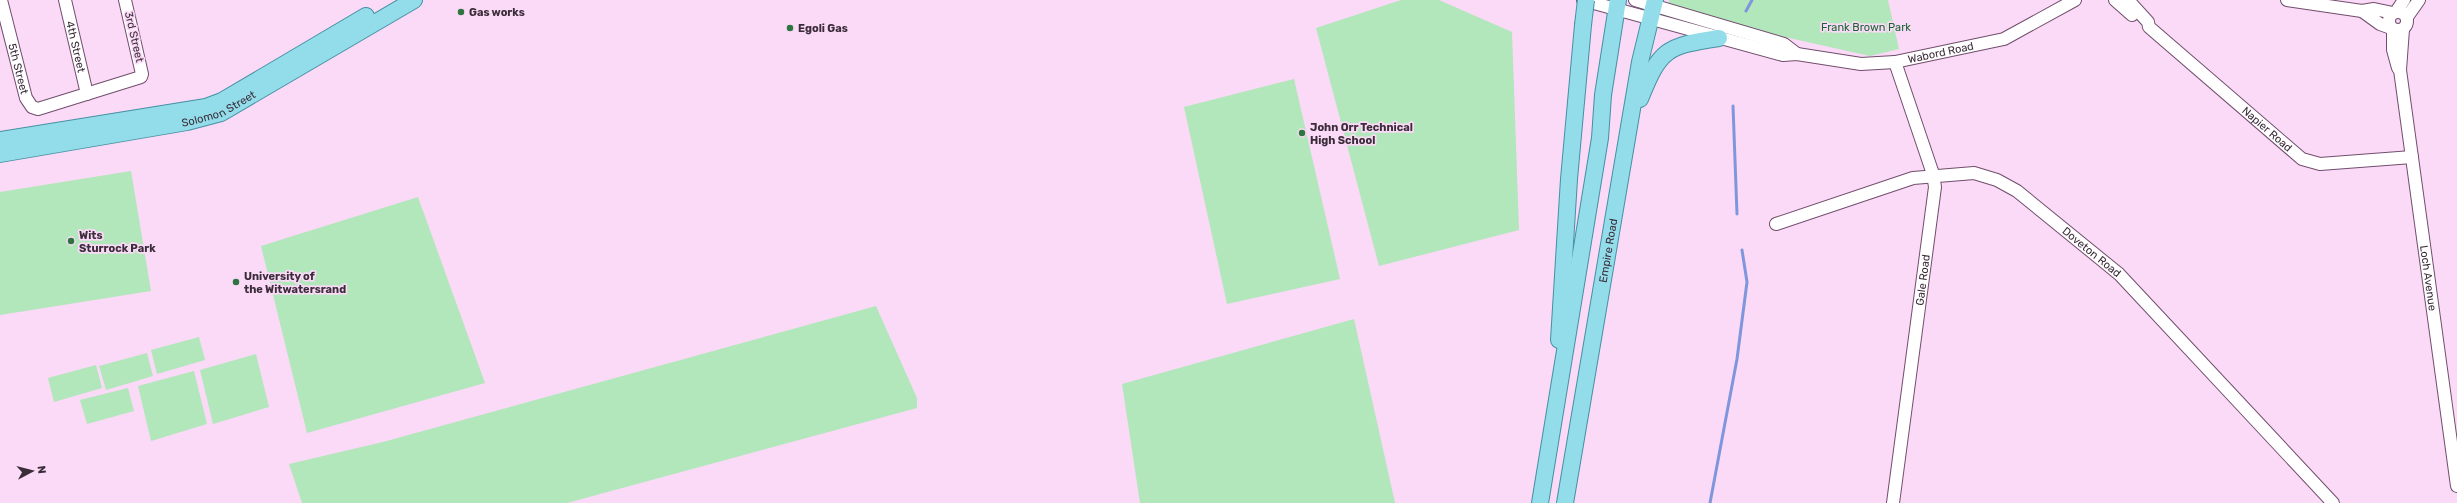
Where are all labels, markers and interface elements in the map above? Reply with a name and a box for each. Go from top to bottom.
place label: Gas works [469,6,525,19]
marker: Gas works [456,7,466,17]
street label: 3rd Street [122,10,146,64]
street label: 4th Street [64,20,88,74]
park label: Frank Brown Park [1821,21,1911,34]
place label: Egoli Gas [798,22,848,35]
marker: Egoli Gas [785,23,795,33]
street label: Wabord Road [1907,39,1975,66]
street label: 5th Street [6,42,31,96]
street label: Solomon Street [181,87,258,129]
street label: Napier Road [2240,104,2295,154]
place label: John Orr Technical High School [1310,121,1413,147]
marker: John Orr Technical High School [1297,128,1307,138]
street label: Empire Road [1596,218,1620,284]
street label: Doveton Road [2060,224,2124,280]
place label: Wits Sturrock Park [79,229,156,255]
marker: Wits Sturrock Park [66,236,76,246]
street label: Loch Avenue [2418,244,2439,312]
street label: Gale Road [1913,254,1932,306]
place label: University of the Witwatersrand [244,270,346,296]
marker: University of the Witwatersrand [231,277,241,287]
north arrow [12,451,52,491]
text: N [34,465,48,475]

